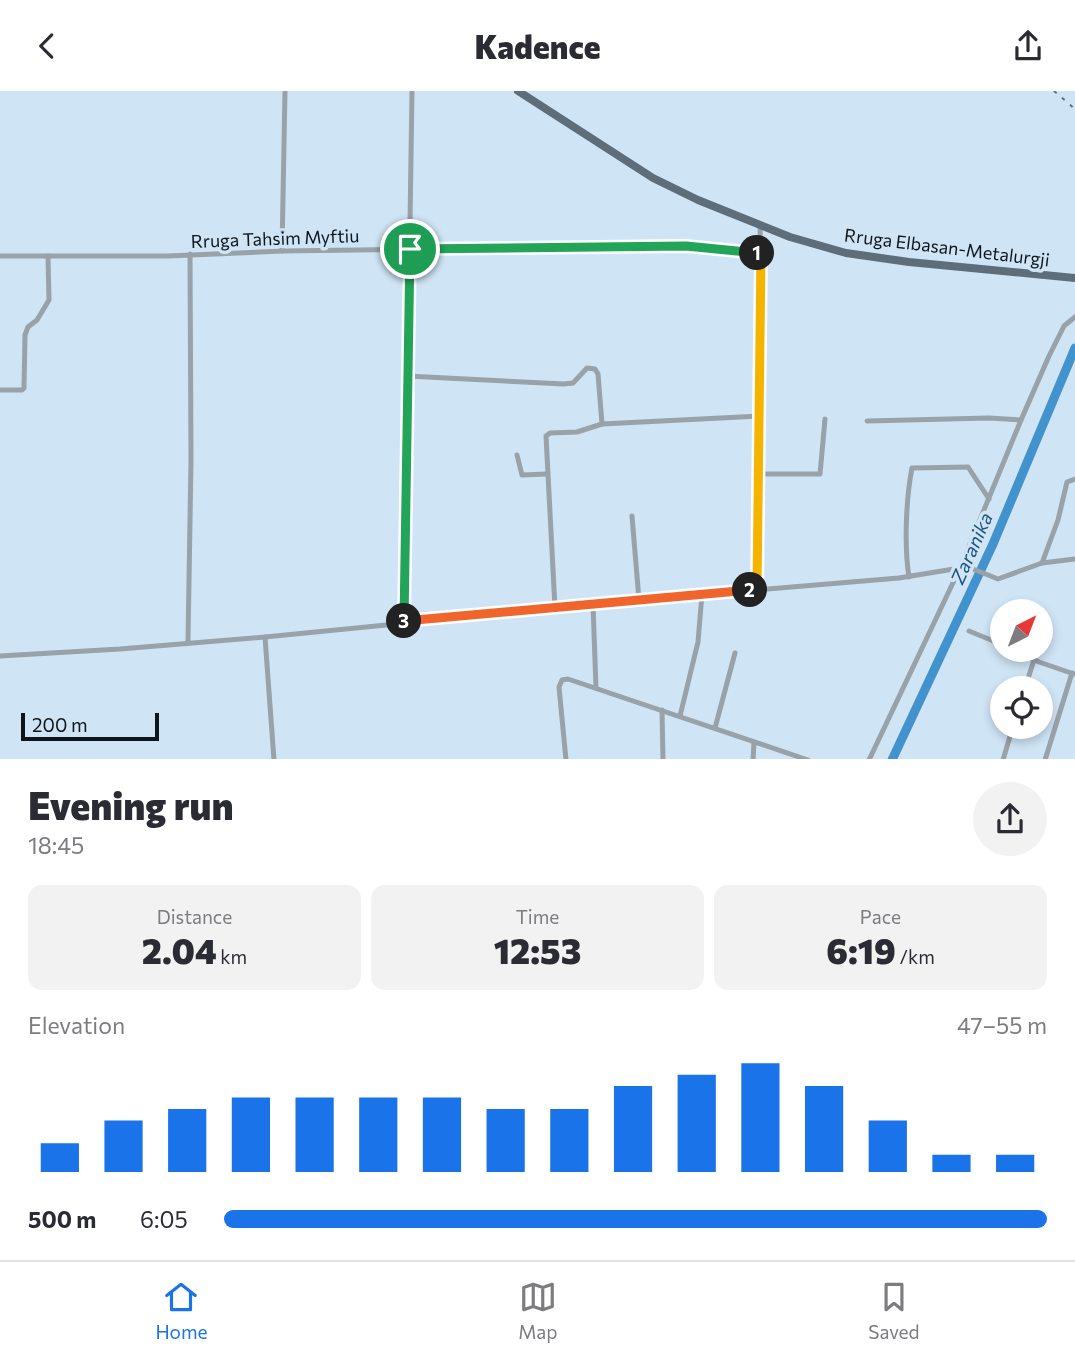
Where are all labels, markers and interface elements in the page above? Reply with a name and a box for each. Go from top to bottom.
text: Kadence [474,26,601,66]
icon: back [28,27,66,65]
icon: share [1009,27,1047,65]
pin [380,219,440,279]
street label: Rruga Elbasan-Metalurgji [843,223,1051,271]
street label: Rruga Tahsim Myftiu [190,224,360,252]
icon: arrive [391,230,429,268]
pin: 1 [740,235,774,271]
text: 1 [752,241,761,264]
water label: Zaranika [945,509,997,588]
pin: 2 [732,573,768,607]
text: 2 [744,578,755,601]
north arrow [990,599,1054,661]
map controls [990,599,1053,739]
pin: 3 [386,603,422,639]
text: 3 [398,609,409,632]
button: locate [990,676,1053,739]
scale bar [21,711,159,742]
text: 200 m [32,713,88,736]
text: Evening run [28,781,234,828]
button: share [973,782,1047,856]
text: 18:45 [28,831,84,859]
text: Distance [157,905,232,928]
text: Time [516,905,559,928]
text: Pace [860,905,901,928]
text: 2.04 [142,928,217,971]
text: 12:53 [494,928,581,971]
text: 6:19 [826,928,896,971]
text: km [217,945,247,968]
text: /km [896,945,935,968]
text: Elevation [28,1011,125,1039]
text: 47–55 m [957,1011,1047,1039]
text: 500 m [28,1205,96,1233]
text: 6:05 [140,1205,188,1233]
tab: Home [155,1278,208,1343]
tab: Map [518,1278,558,1343]
tab: Saved [868,1278,920,1343]

